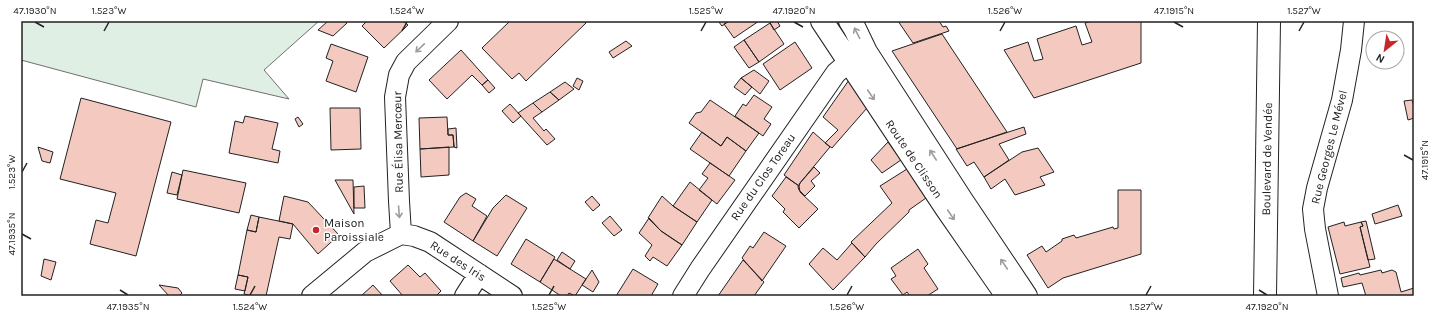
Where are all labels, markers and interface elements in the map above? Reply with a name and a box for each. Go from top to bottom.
text: 47.1930°N [13,5,57,17]
text: 1.523°W [92,5,126,17]
text: 1.524°W [390,5,424,17]
text: 1.525°W [689,5,723,17]
text: 47.1920°N [772,5,816,17]
text: 1.526°W [988,5,1022,17]
text: 47.1915°N [1154,5,1194,17]
text: 1.527°W [1287,5,1321,17]
one-way arrow [853,27,860,39]
north arrow [1365,30,1405,70]
one-way arrow [415,43,425,53]
text: N [1374,51,1387,66]
one-way arrow [867,89,875,100]
street label: Rue Georges Le Mével [1308,89,1350,205]
street label: Rue Élisa Mercœur [389,90,406,193]
street label: Boulevard de Vendée [1259,102,1275,216]
street label: Route de Clisson [883,117,945,201]
street label: Rue du Clos Toreau [728,131,798,223]
text: 47.1915°N [1419,140,1431,180]
one-way arrow [928,149,936,161]
text: 1.523°W [6,155,18,189]
one-way arrow [396,205,403,218]
one-way arrow [947,209,955,220]
text: 47.1935°N [6,213,18,255]
place label: Maison Paroissiale [324,216,384,244]
marker: Maison Paroissiale [311,225,321,235]
street label: Rue des Iris [428,238,488,284]
one-way arrow [1000,258,1008,269]
text: 47.1935°N [107,301,149,313]
text: 1.524°W [233,301,267,313]
text: 1.525°W [532,301,566,313]
text: 1.526°W [830,301,864,313]
text: 1.527°W [1129,301,1163,313]
text: 47.1920°N [1245,301,1289,313]

